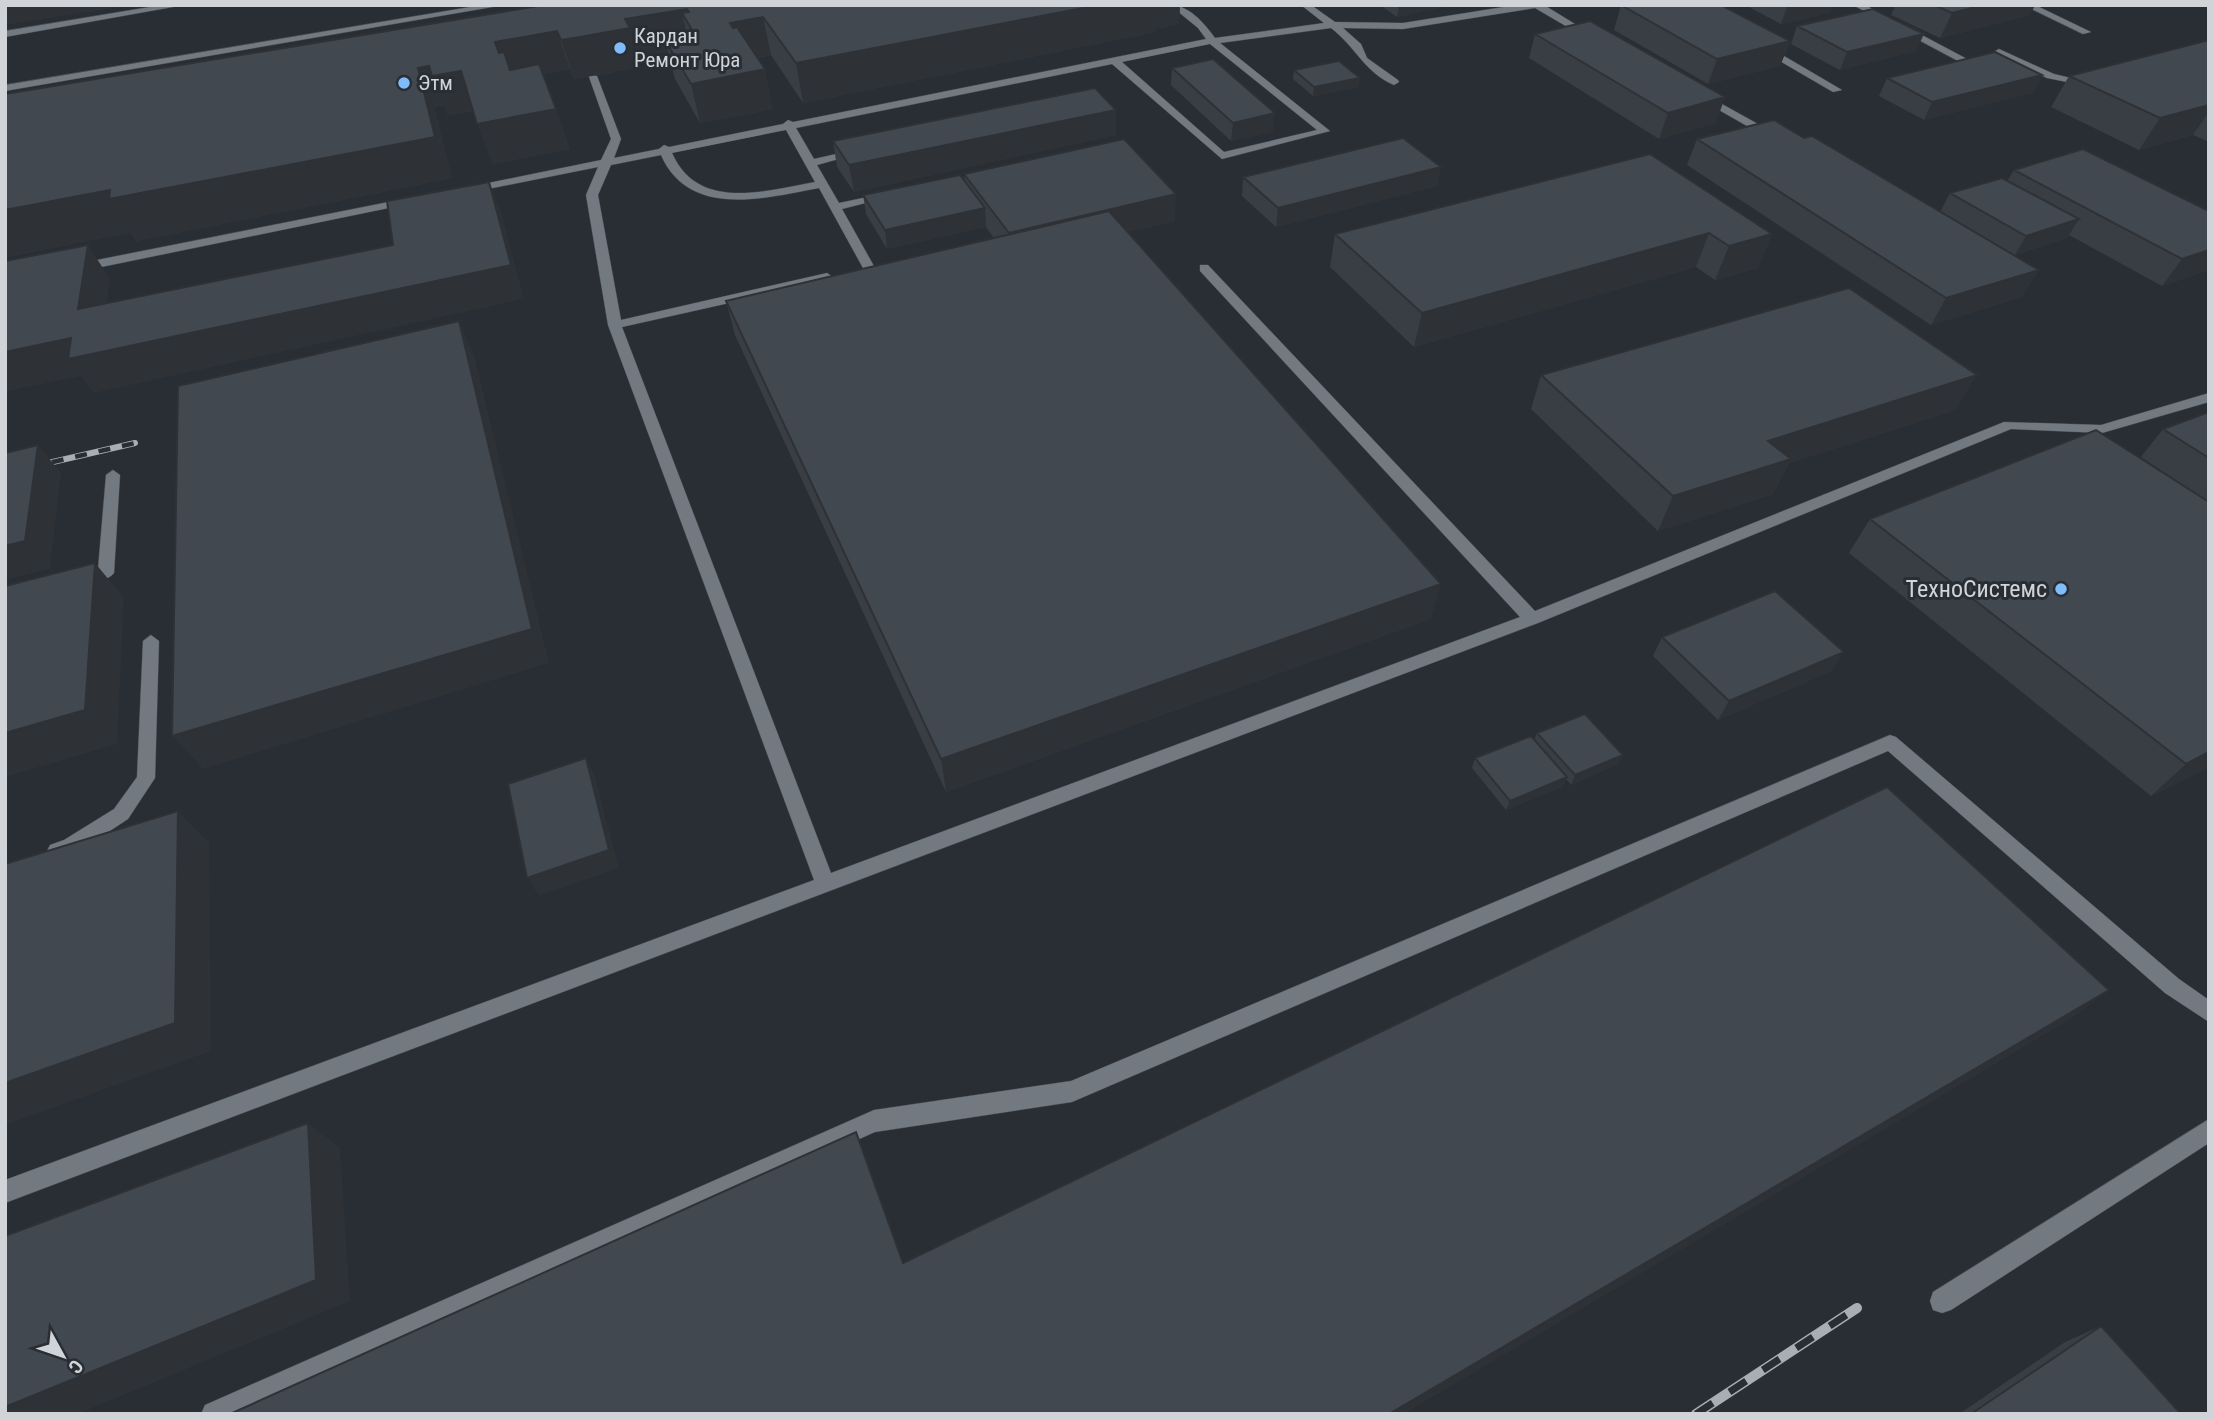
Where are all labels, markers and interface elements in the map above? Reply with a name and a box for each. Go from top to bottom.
place label: Кардан Ремонт Юра [634,24,740,72]
marker: Кардан Ремонт Юра [612,40,628,56]
place label: Этм [418,71,453,95]
marker: Этм [396,75,412,91]
place label: ТехноСистемс [1906,575,2047,603]
marker: ТехноСистемс [2053,581,2069,597]
north arrow [28,1321,98,1391]
text: С [63,1355,88,1378]

